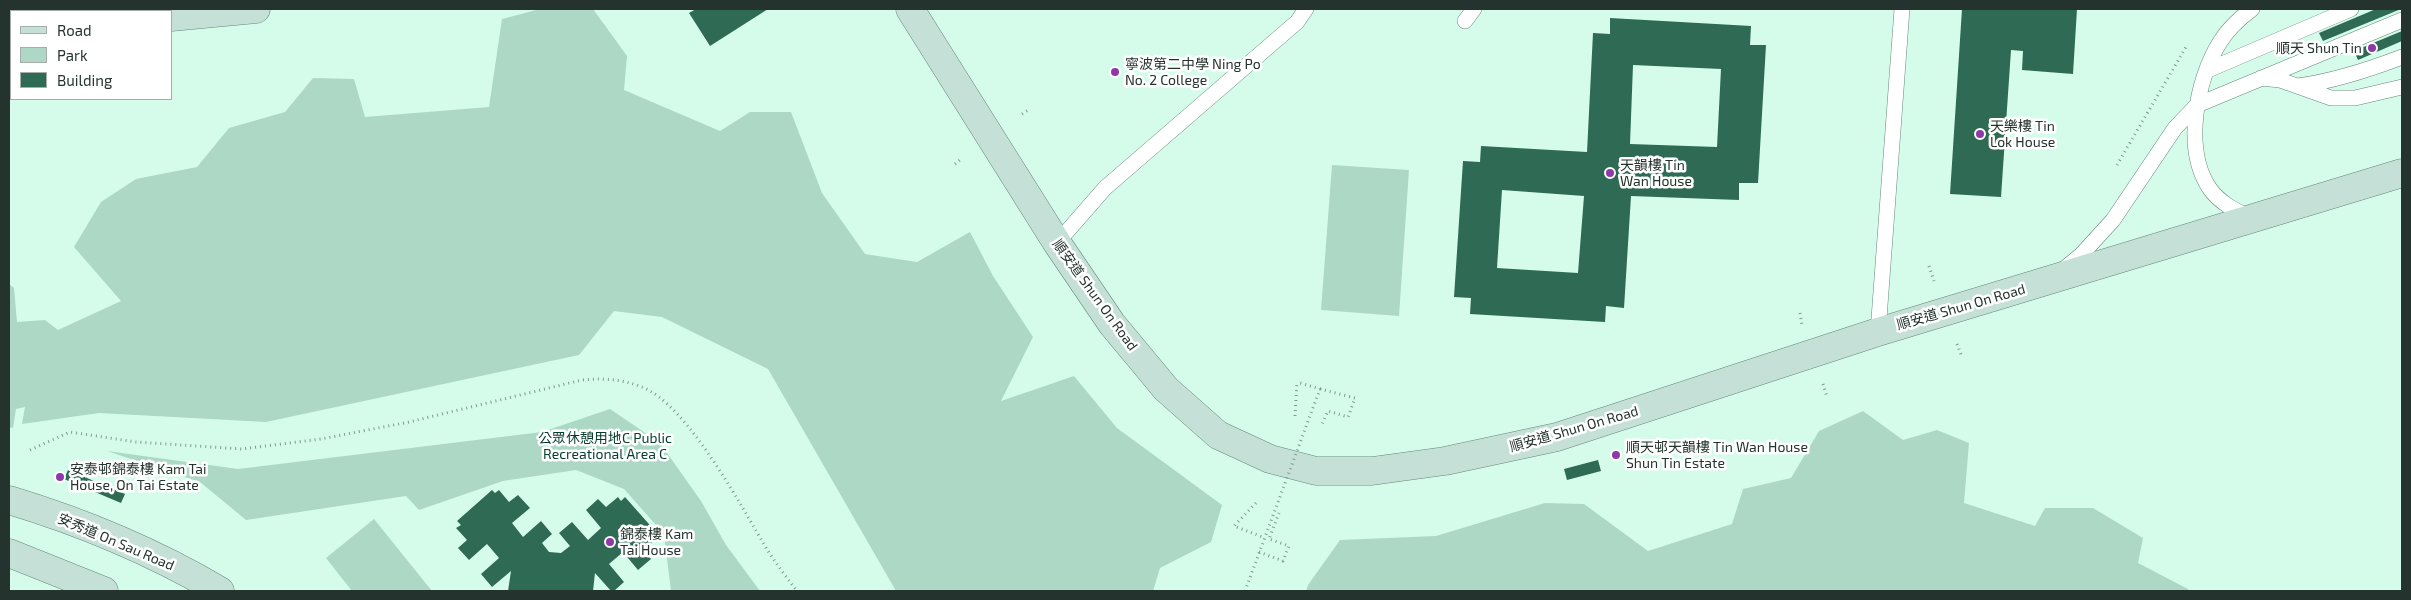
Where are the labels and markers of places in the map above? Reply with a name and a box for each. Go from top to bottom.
place label: 順天 Shun Tin [2276,40,2362,56]
marker: 順天 Shun Tin [2366,42,2378,54]
place label: 寧波第二中學 Ning Po No. 2 College [1125,56,1261,88]
marker: 寧波第二中學 Ning Po No. 2 College [1109,66,1121,78]
place label: 天樂樓 Tin Lok House [1990,118,2055,150]
marker: 天樂樓 Tin Lok House [1974,128,1986,140]
place label: 天韻樓 Tin Wan House [1620,157,1692,190]
marker: 天韻樓 Tin Wan House [1604,167,1616,179]
place label: 順天邨天韻樓 Tin Wan House Shun Tin Estate [1626,439,1808,472]
marker: 順天邨天韻樓 Tin Wan House Shun Tin Estate [1610,449,1622,461]
place label: 安泰邨錦泰樓 Kam Tai House, On Tai Estate [70,461,206,494]
marker: 安泰邨錦泰樓 Kam Tai House, On Tai Estate [54,471,66,483]
place label: 錦泰樓 Kam Tai House [620,526,693,558]
marker: 錦泰樓 Kam Tai House [604,536,616,548]

